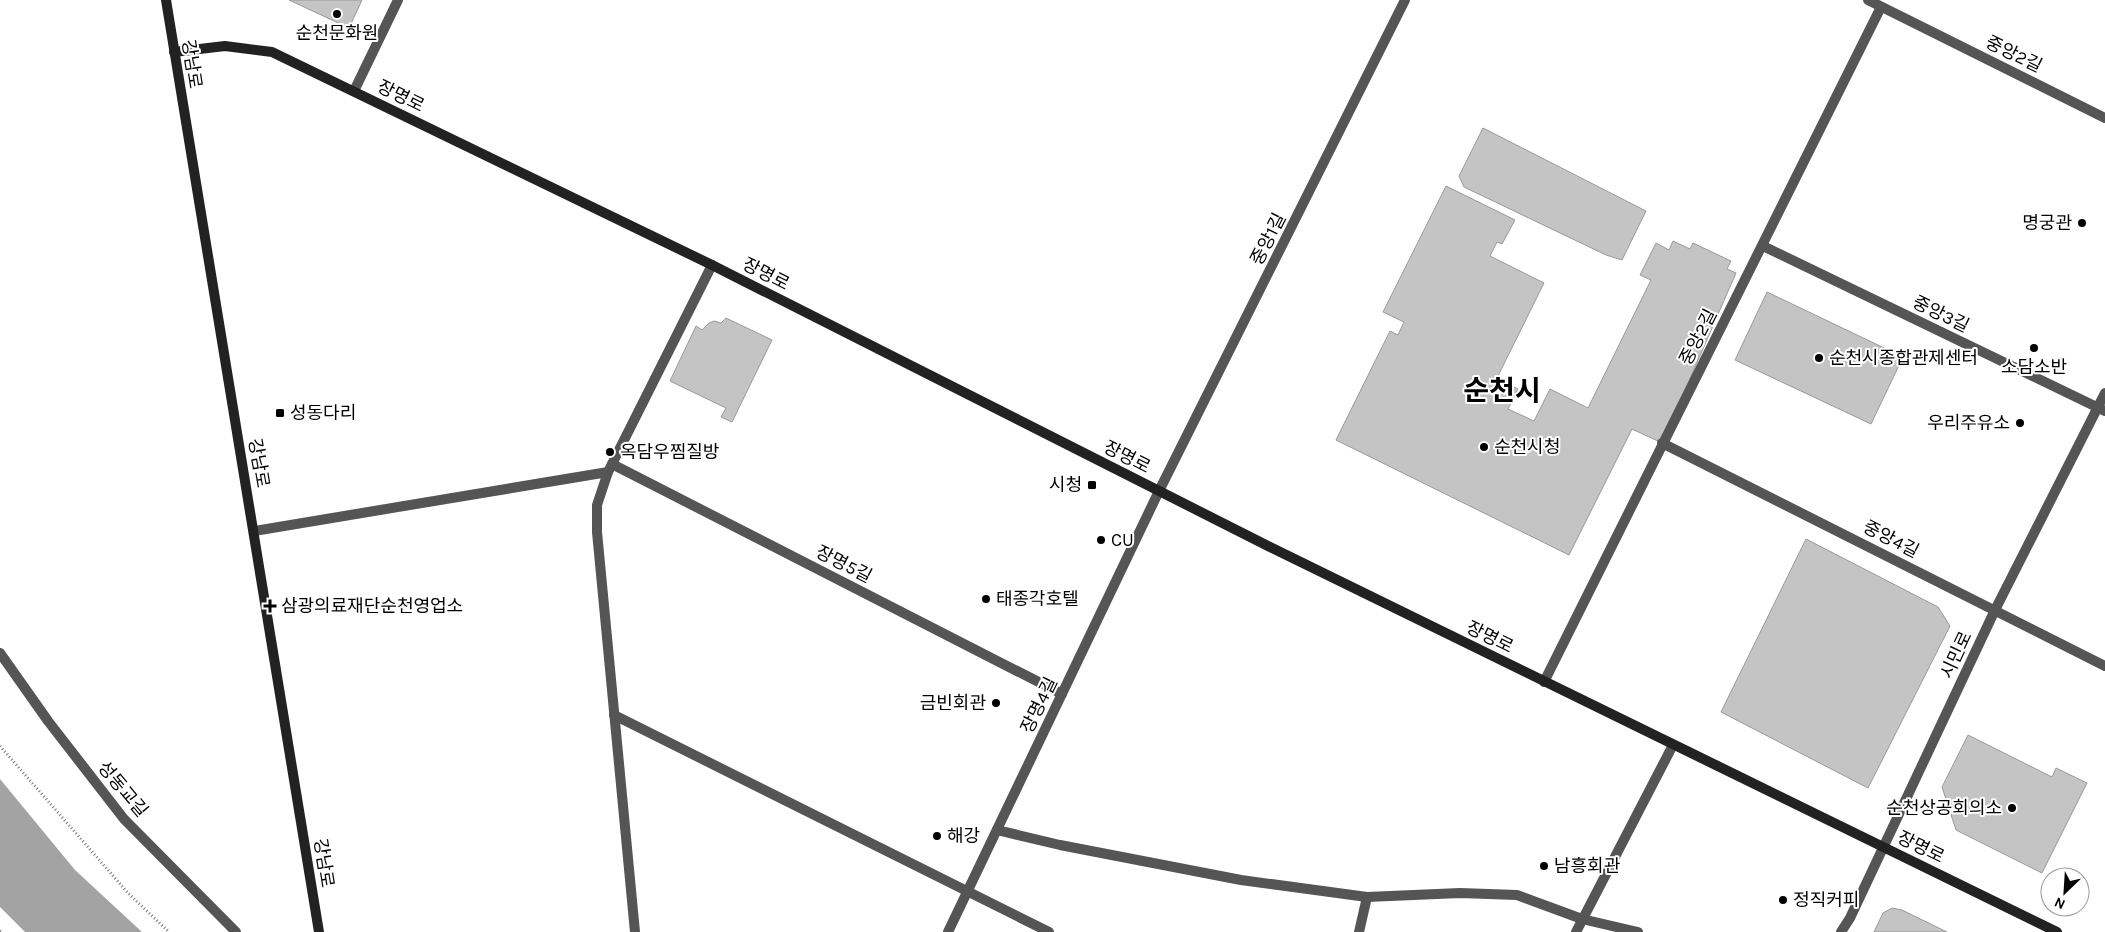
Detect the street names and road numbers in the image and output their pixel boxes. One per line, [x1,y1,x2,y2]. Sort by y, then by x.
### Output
street label: 중앙2길 [1982,31,2046,77]
street label: 강남로 [177,38,207,90]
street label: 장명로 [374,75,428,117]
street label: 중앙1길 [1246,209,1290,269]
street label: 장명로 [739,253,793,295]
street label: 중앙3길 [1909,291,1973,337]
street label: 중앙2길 [1675,305,1721,369]
street label: 장명로 [1100,436,1154,478]
street label: 강남로 [244,437,274,489]
street label: 중앙4길 [1859,516,1923,562]
street label: 장명5길 [812,541,876,587]
street label: 장명로 [1463,616,1517,658]
street label: 시민로 [1936,628,1976,682]
street label: 장명4길 [1016,673,1062,737]
street label: 성동교길 [93,757,153,821]
street label: 장명로 [1894,826,1948,868]
street label: 강남로 [309,837,339,889]

